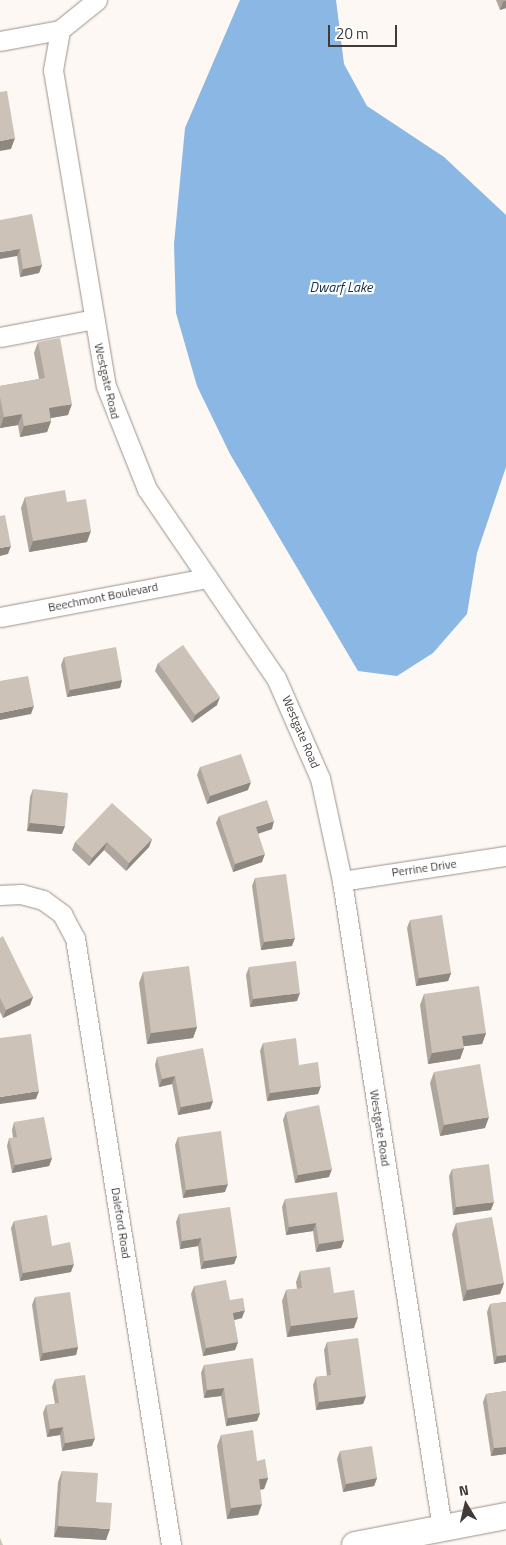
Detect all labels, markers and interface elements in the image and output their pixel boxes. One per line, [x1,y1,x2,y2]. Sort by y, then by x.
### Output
scale bar [331,15,400,47]
text: 20 m [336,22,369,45]
water label: Dwarf Lake [310,279,372,295]
street label: Westgate Road [91,342,123,420]
street label: Beechmont Boulevard [47,579,159,615]
street label: Westgate Road [279,694,323,770]
street label: Perrine Drive [391,856,457,880]
street label: Westgate Road [367,1089,393,1167]
street label: Daleford Road [108,1186,134,1260]
text: N [457,1479,470,1501]
north arrow [441,1480,491,1530]

